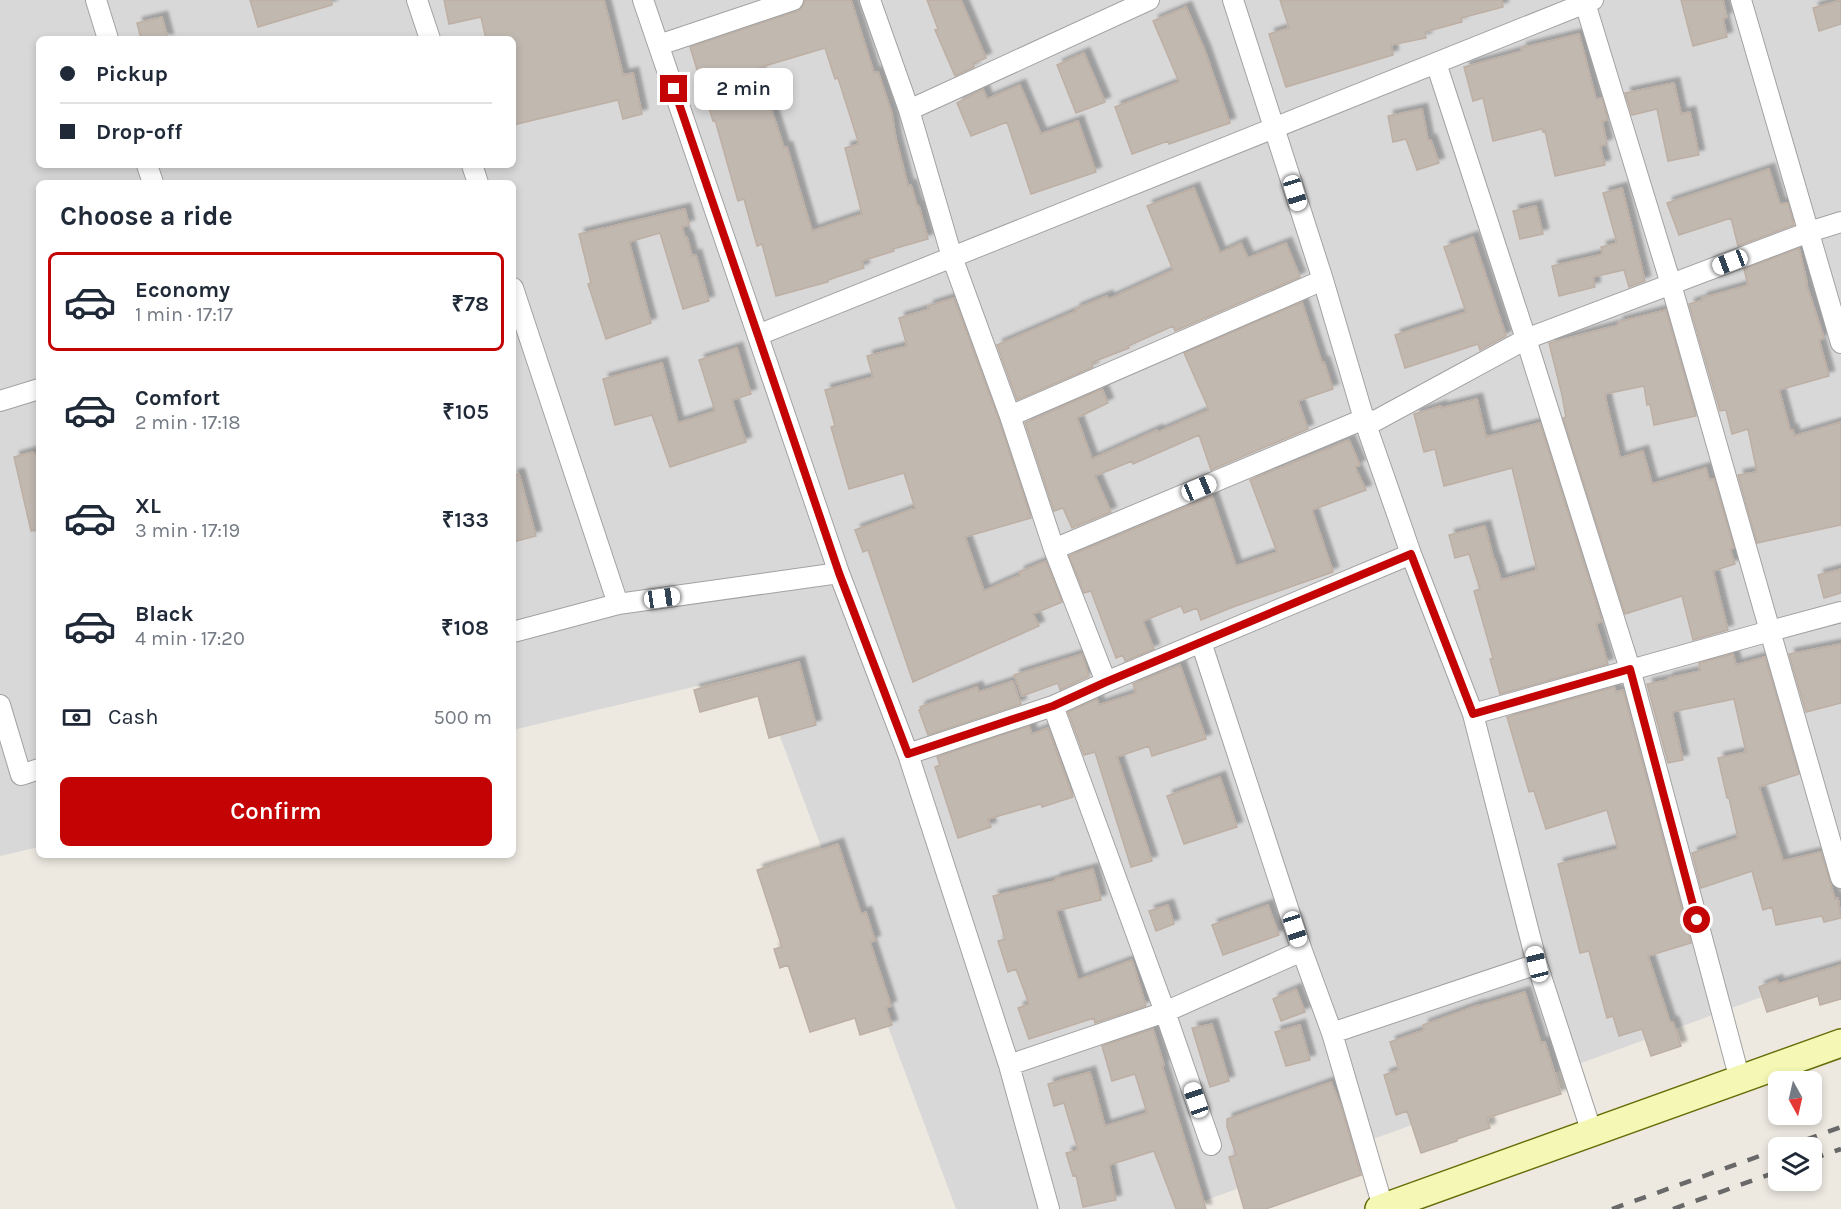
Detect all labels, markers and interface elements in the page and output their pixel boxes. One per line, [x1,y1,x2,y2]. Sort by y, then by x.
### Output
text: Pickup [96,61,168,87]
callout: 2 min [695,68,794,110]
route end [660,75,687,102]
text: 2 min [716,77,771,100]
text: Drop-off [96,119,182,145]
car [1281,173,1309,213]
text: Choose a ride [60,200,233,232]
car [1710,247,1750,277]
icon: car [63,275,117,329]
text: Economy [135,277,230,303]
text: ₹78 [452,291,489,317]
text: 1 min · 17:17 [135,303,233,326]
icon: car [63,383,117,437]
text: Comfort [135,385,220,411]
text: ₹105 [442,399,489,425]
text: 2 min · 17:18 [135,411,241,434]
car [1179,473,1219,503]
icon: car [63,491,117,545]
text: XL [135,493,161,519]
text: ₹133 [442,507,489,533]
text: 3 min · 17:19 [135,519,240,542]
car [643,587,681,609]
icon: car [63,599,117,653]
text: Black [135,601,194,627]
text: ₹108 [441,615,489,641]
text: 4 min · 17:20 [135,627,245,650]
icon: cash [60,701,93,734]
text: Cash [108,704,158,730]
text: 500 m [434,706,492,729]
button: Confirm [60,777,492,846]
route start [1683,906,1710,933]
car [1281,909,1309,949]
car [1524,944,1550,984]
north arrow [1768,1071,1822,1125]
map controls [1768,1071,1822,1191]
car [1182,1080,1210,1120]
button: layers [1768,1137,1822,1191]

